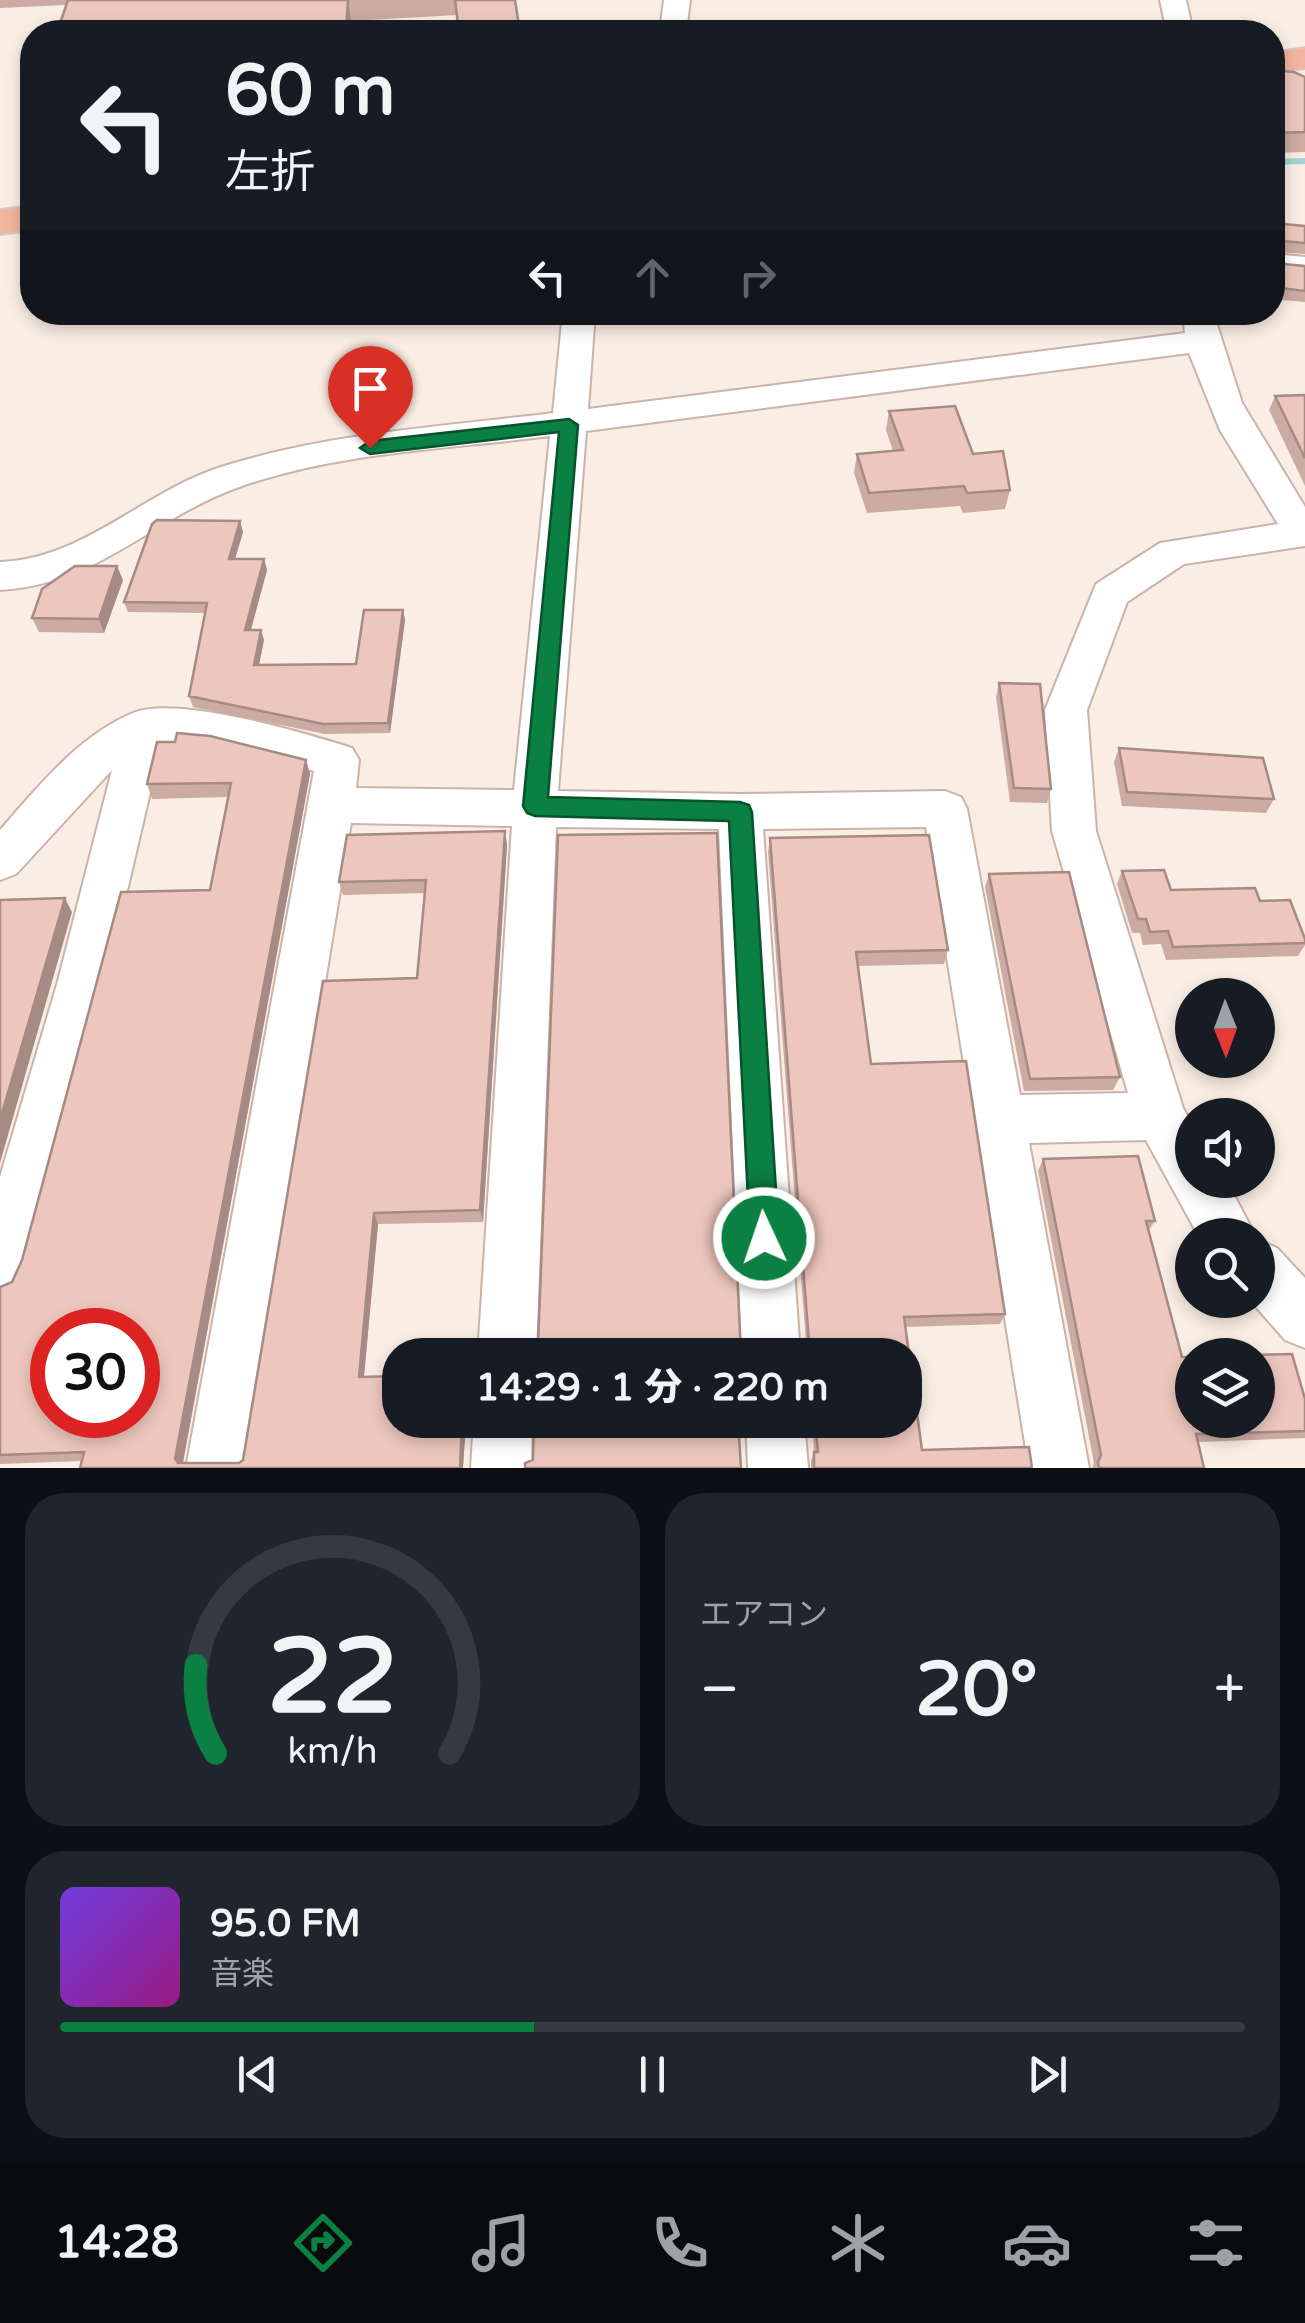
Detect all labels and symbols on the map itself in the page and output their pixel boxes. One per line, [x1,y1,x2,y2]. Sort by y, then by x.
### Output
pin [328,346,413,449]
north arrow [1175,978,1275,1078]
position arrow [712,1186,816,1290]
speed limit sign: 30 [30,1308,160,1438]

